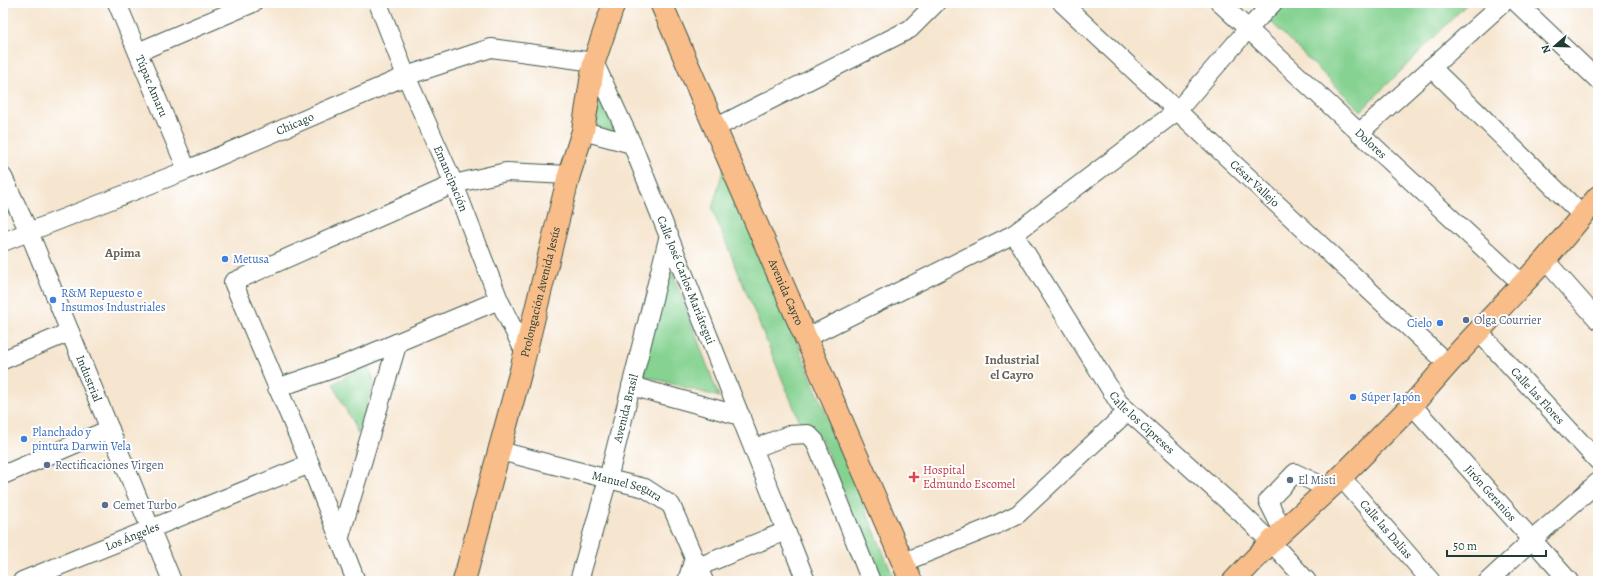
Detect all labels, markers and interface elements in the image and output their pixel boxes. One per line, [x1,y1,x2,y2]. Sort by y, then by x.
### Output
north arrow [1535,26,1575,66]
text: N [1538,43,1554,56]
street label: Túpac Amaru [132,53,172,120]
street label: Chicago [273,108,316,139]
street label: Dolores [1351,125,1390,162]
street label: Emancipación [430,143,472,214]
street label: César Vallejo [1227,156,1283,210]
street label: Calle José Carlos Mariátegui [653,213,719,347]
street label: Prolongación Avenida Jesús [516,225,564,359]
district label: Apima [104,244,142,261]
place label: Metusa [233,251,270,267]
marker: Metusa [220,254,230,264]
street label: Avenida Cayro [764,256,807,328]
place label: R&M Repuesto e Insumos Industriales [61,285,166,315]
marker: R&M Repuesto e Insumos Industriales [48,295,58,305]
place label: Olga Courrier [1474,312,1542,328]
place label: Cielo [1407,315,1432,331]
marker: Olga Courrier [1461,315,1471,325]
marker: Cielo [1435,318,1445,328]
district label: Industrial el Cayro [985,351,1040,383]
street label: Industrial [72,353,106,404]
street label: Calle las Flores [1507,364,1568,428]
street label: Avenida Brasil [609,372,642,445]
street label: Calle los Cipreses [1106,388,1178,458]
place label: Súper Japón [1361,389,1421,405]
marker: Súper Japón [1348,392,1358,402]
place label: Planchado y pintura Darwin Vela [32,424,132,454]
marker: Planchado y pintura Darwin Vela [19,434,29,444]
place label: Rectificaciones Virgen [55,457,164,473]
marker: Rectificaciones Virgen [42,460,52,470]
street label: Jirón Geranios [1461,461,1520,525]
place label: Hospital Edmundo Escomel [923,462,1015,492]
street label: Manuel Segura [590,467,666,505]
marker: Hospital Edmundo Escomel [908,471,920,483]
place label: El Misti [1298,472,1336,488]
marker: El Misti [1285,475,1295,485]
street label: Calle las Dalias [1356,496,1416,562]
place label: Cemet Turbo [113,497,177,513]
marker: Cemet Turbo [100,500,110,510]
street label: Los Ángeles [103,518,162,554]
scale bar [1447,532,1546,558]
text: 50 m [1453,538,1477,554]

